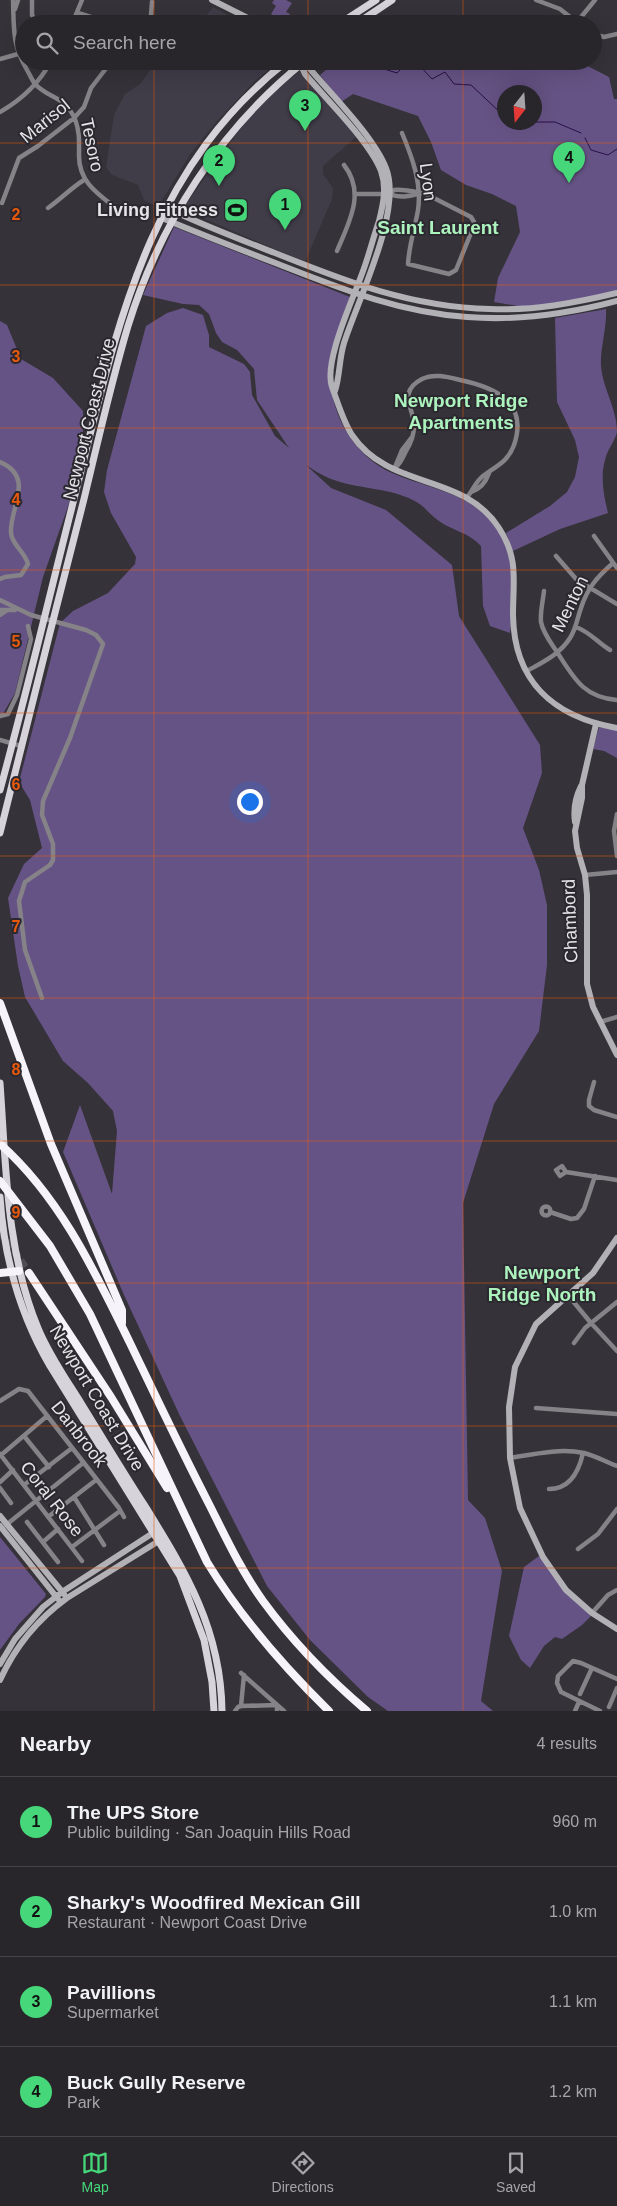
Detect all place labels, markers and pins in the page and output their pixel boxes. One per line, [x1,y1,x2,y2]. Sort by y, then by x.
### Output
pin: 3 [289,90,321,131]
pin: 4 [553,142,585,183]
pin: 2 [203,145,235,186]
pin: 1 [269,189,301,230]
sports icon: Living Fitness [223,197,249,223]
place label: Living Fitness [97,200,218,220]

